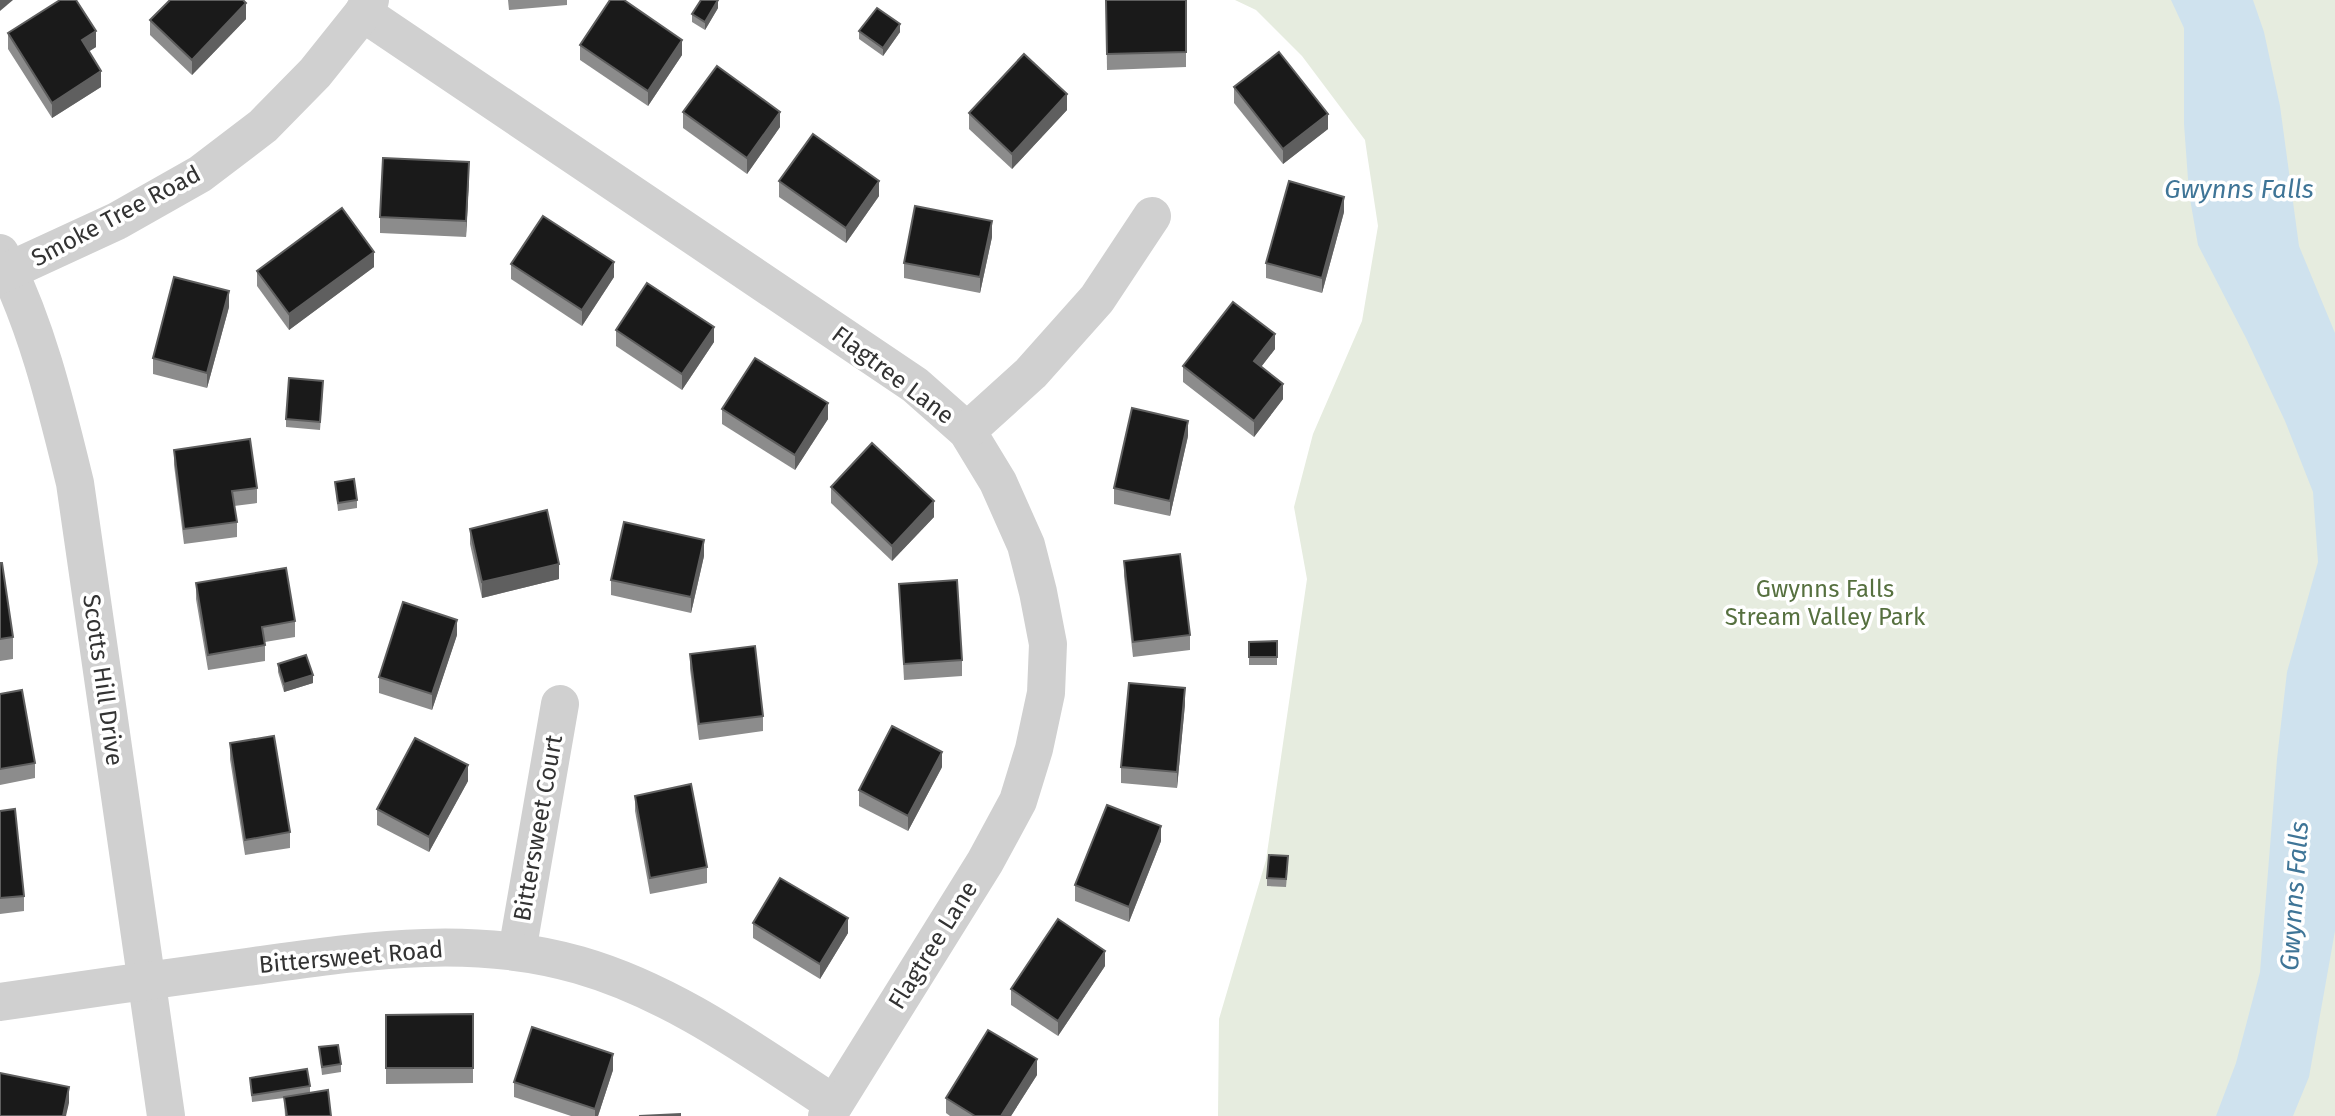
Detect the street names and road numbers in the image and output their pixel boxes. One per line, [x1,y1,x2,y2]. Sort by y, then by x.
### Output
street label: Smoke Tree Road [27,160,205,272]
street label: Flagtree Lane [827,320,959,430]
street label: Scotts Hill Drive [77,593,129,767]
street label: Bittersweet Court [508,732,568,923]
street label: Flagtree Lane [883,876,983,1014]
street label: Bittersweet Road [258,935,444,979]

